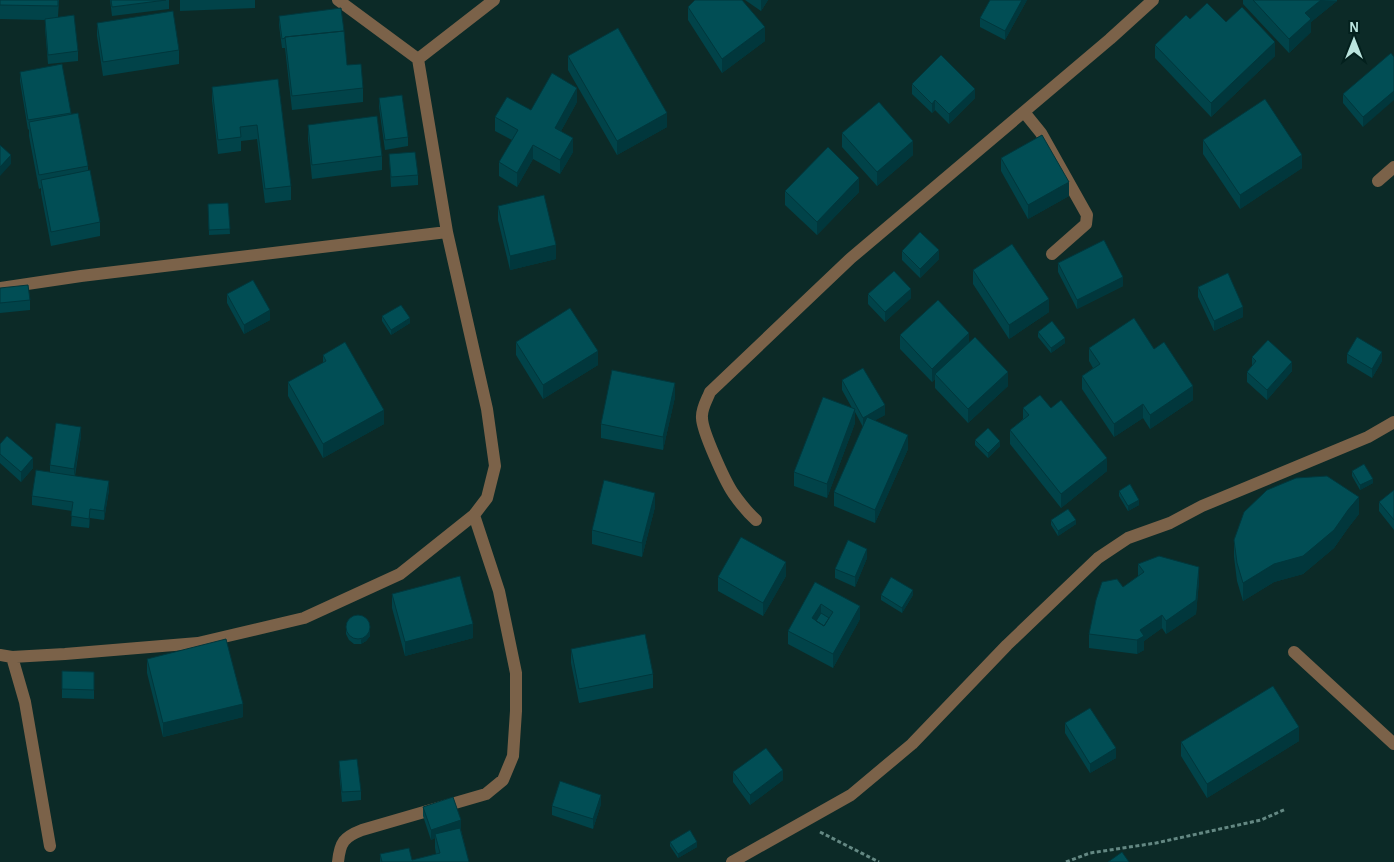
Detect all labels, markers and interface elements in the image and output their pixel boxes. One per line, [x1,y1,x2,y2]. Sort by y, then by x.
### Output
north arrow [1329,15,1379,65]
text: N [1349,21,1359,35]

